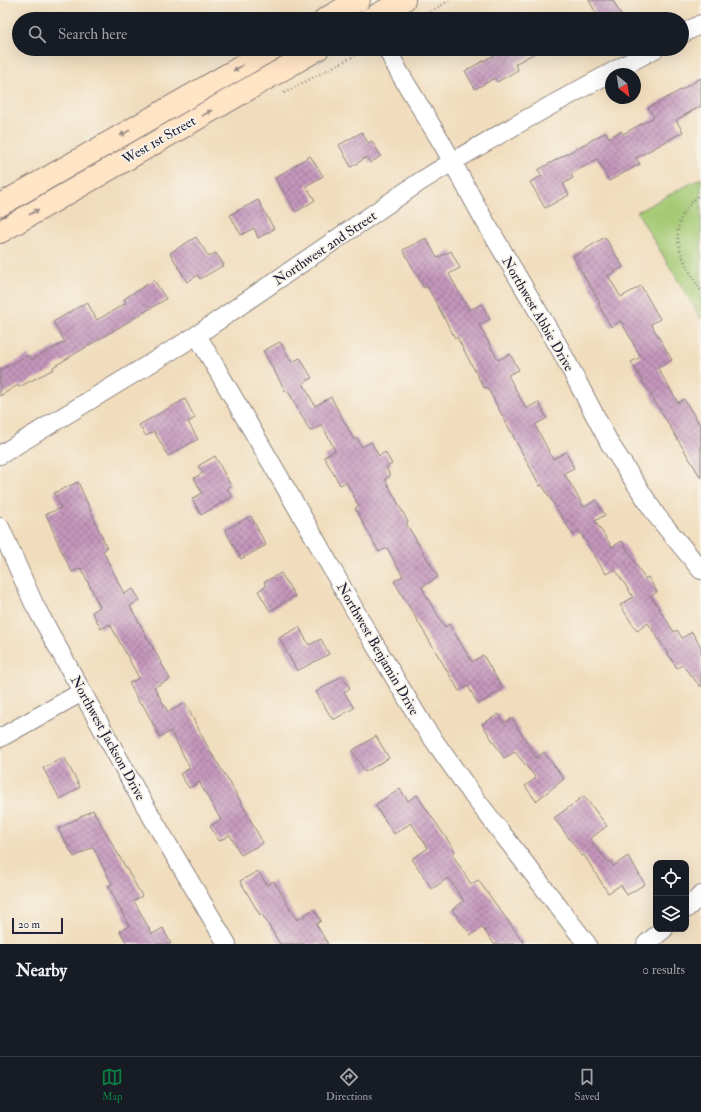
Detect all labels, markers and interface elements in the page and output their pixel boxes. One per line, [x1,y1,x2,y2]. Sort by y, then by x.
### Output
search box [12,12,689,56]
icon: search [26,23,48,45]
text: Search here [58,25,127,44]
one-way arrow [232,65,244,72]
north arrow [605,68,641,104]
one-way arrow [201,109,213,116]
street label: West 1st Street [118,112,199,168]
one-way arrow [119,130,131,137]
street label: Northwest 2nd Street [270,207,380,289]
one-way arrow [28,209,40,216]
street label: Northwest Abbie Drive [498,254,578,375]
street label: Northwest Benjamin Drive [333,580,423,719]
street label: Northwest Jackson Drive [67,673,149,803]
map controls [653,860,689,932]
button: locate [653,860,689,896]
button: layers [653,896,689,932]
scale bar [12,916,63,935]
text: 20 m [18,918,40,931]
text: Nearby [16,960,67,981]
text: 0 results [642,962,685,978]
tab: Map [101,1066,123,1103]
tab: Directions [326,1066,372,1103]
tab: Saved [575,1066,600,1103]

